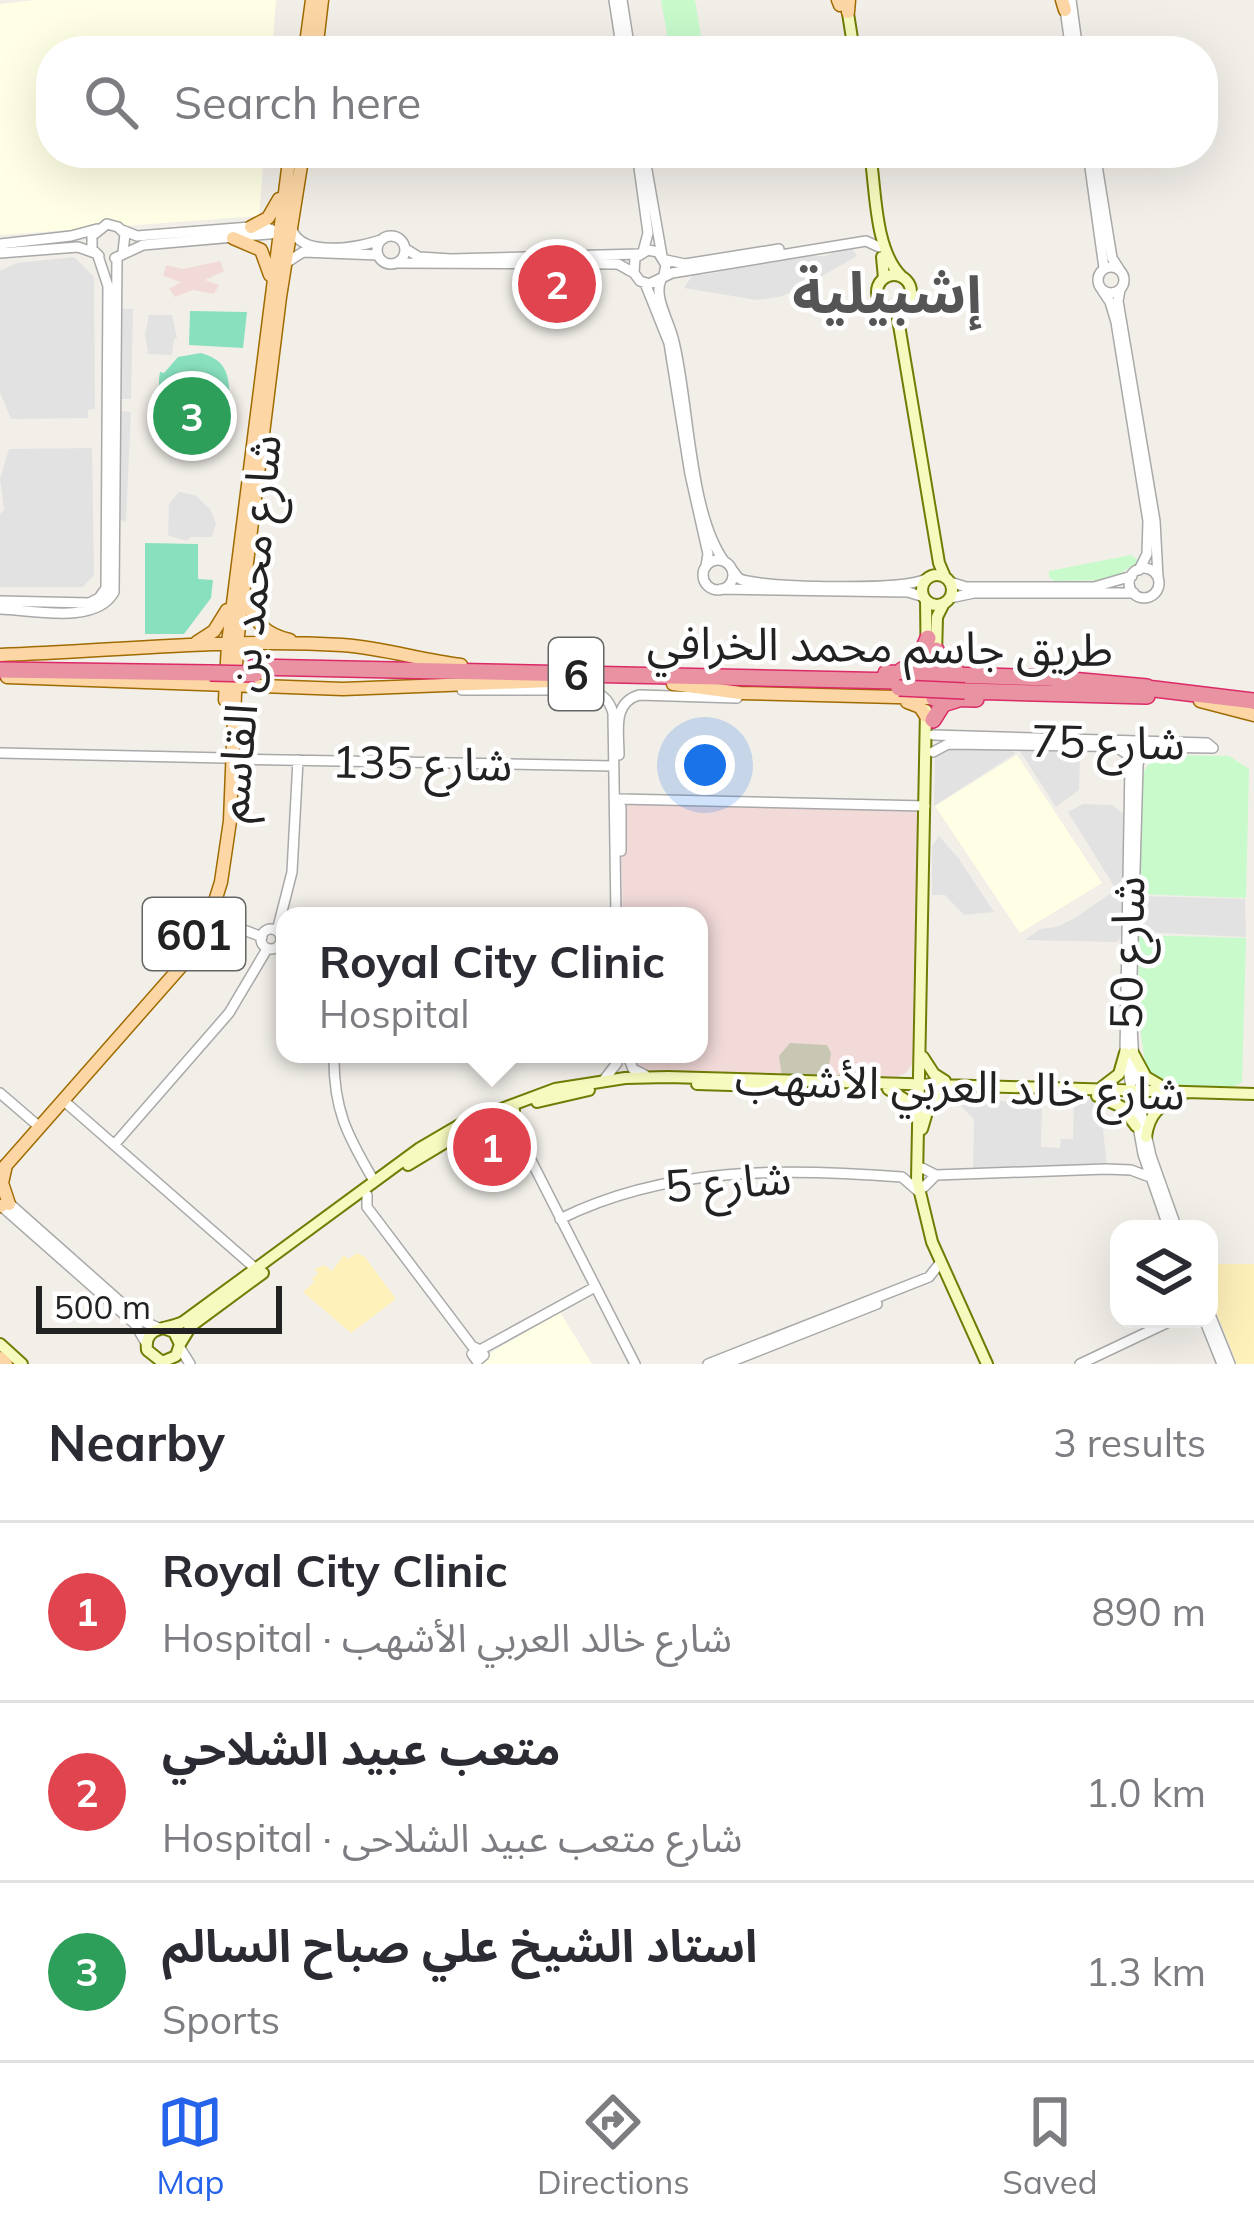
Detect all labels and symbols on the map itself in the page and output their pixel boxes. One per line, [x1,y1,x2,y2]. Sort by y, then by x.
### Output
pin: 2 [518,239,596,329]
district label: إشبيلية [792,256,982,331]
pin: 3 [153,371,231,461]
street label: شارع محمد بن القاسم [202,432,299,825]
street label: طريق جاسم محمد الخرافي [646,613,1114,685]
road number: 6 [549,638,603,710]
street label: شارع 75 [1031,712,1185,777]
street label: شارع 135 [331,732,513,799]
your location [675,735,735,795]
street label: شارع 50 [1097,876,1162,1030]
road number: 601 [143,898,245,970]
street label: شارع خالد العربي الأشهب [734,1049,1186,1128]
pin: 1 [453,1102,531,1192]
street label: شارع 5 [663,1149,794,1220]
scale bar [36,1280,282,1333]

